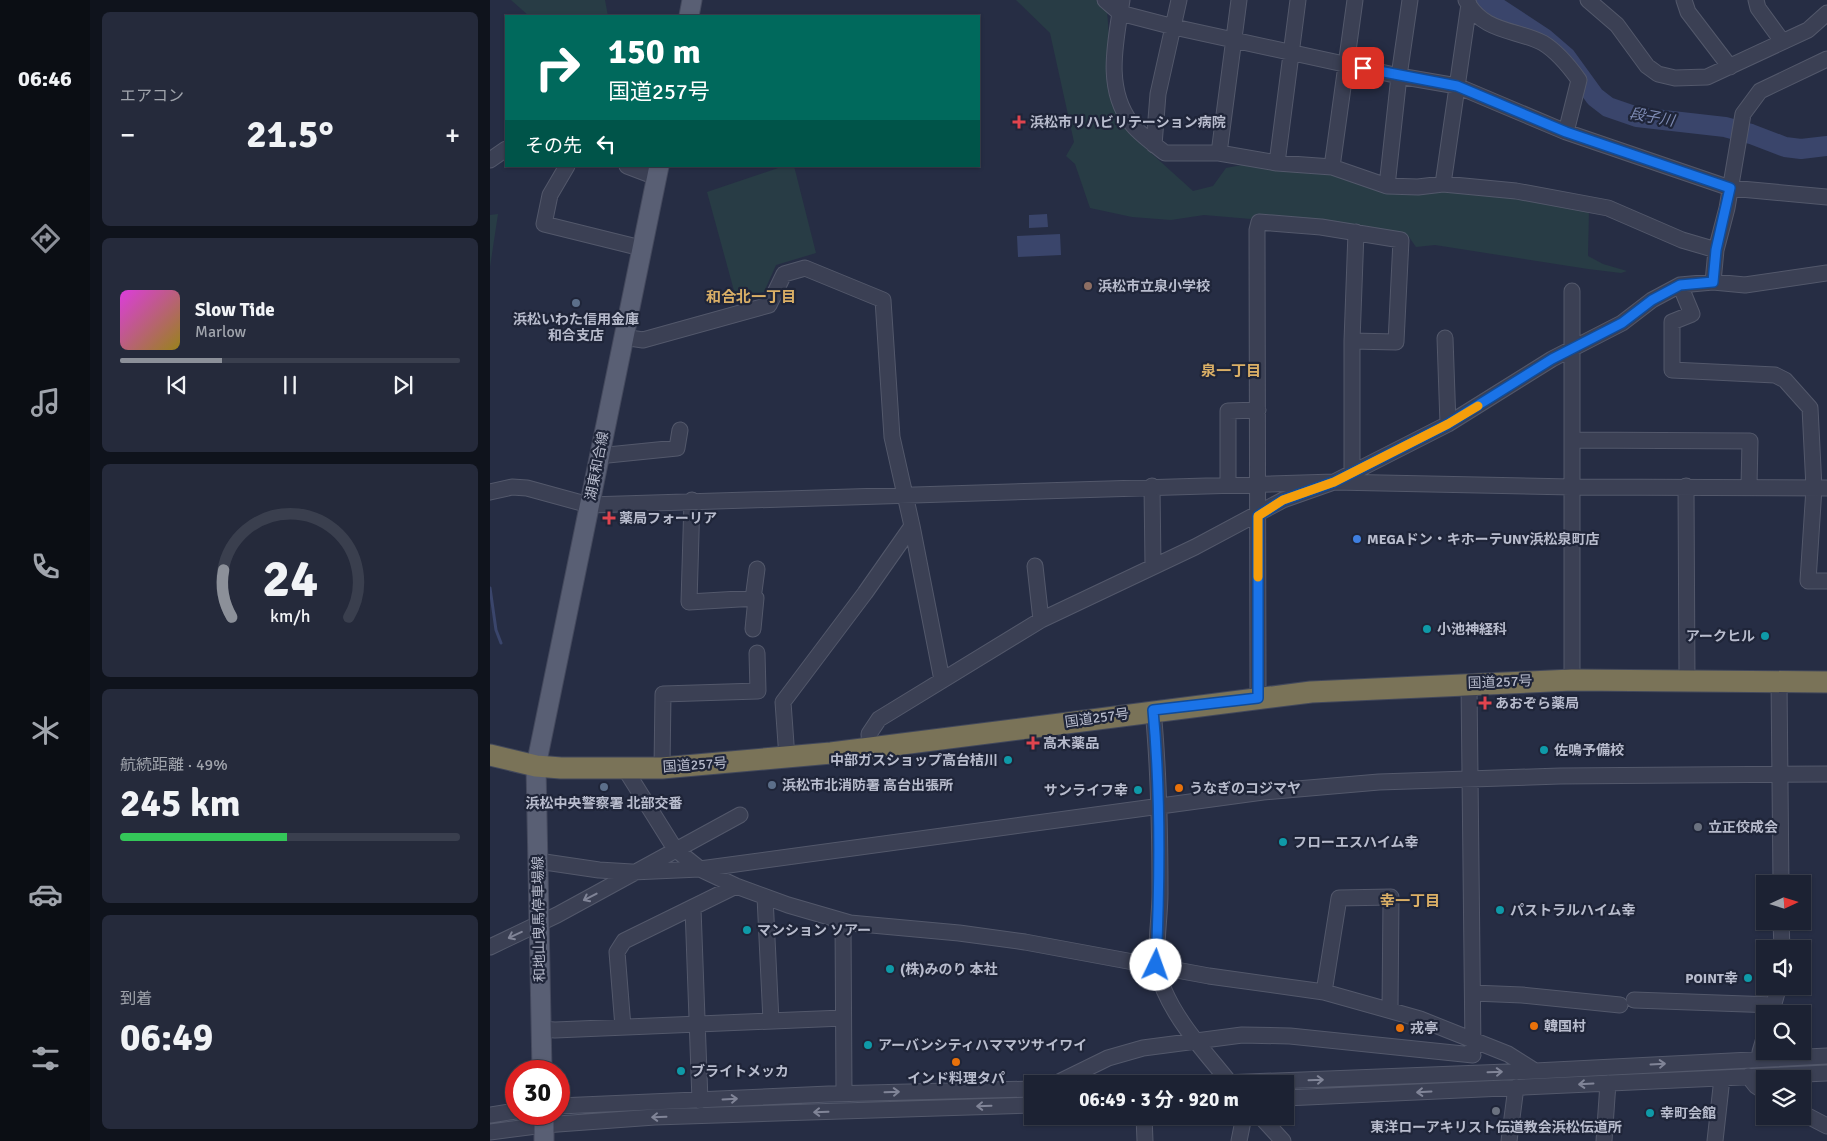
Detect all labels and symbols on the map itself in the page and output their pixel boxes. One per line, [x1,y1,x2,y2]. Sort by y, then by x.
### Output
pin [1342,47,1384,89]
water label: 段子川 [1628,104,1678,130]
place label: 浜松市リハビリテーション病院 [1030,114,1226,131]
marker: 浜松市リハビリテーション病院 [1012,115,1026,129]
place label: 浜松市立泉小学校 [1098,278,1210,295]
marker: 浜松市立泉小学校 [1082,280,1094,292]
district label: 和合北一丁目 [706,288,796,306]
marker: 浜松いわた信用金庫 和合支店 [570,297,582,309]
place label: 浜松いわた信用金庫 和合支店 [513,311,639,344]
district label: 泉一丁目 [1201,362,1261,380]
street label: 湖東和合線 [582,430,612,502]
place label: 薬局フォーリア [619,510,717,527]
marker: 薬局フォーリア [603,512,615,524]
place label: MEGAドン・キホーテUNY浜松泉町店 [1367,531,1599,548]
marker: MEGAドン・キホーテUNY浜松泉町店 [1351,533,1363,545]
place label: 小池神経科 [1437,621,1507,638]
marker: 小池神経科 [1421,623,1433,635]
place label: アークヒル [1686,628,1755,645]
marker: アークヒル [1759,630,1771,642]
street label: 国道257号 [1467,672,1533,692]
place label: あおぞら薬局 [1495,695,1579,712]
marker: あおぞら薬局 [1479,697,1491,709]
street label: 国道257号 [1064,705,1130,731]
place label: 高木薬品 [1043,735,1099,752]
marker: 高木薬品 [1027,737,1039,749]
place label: 佐鳴予備校 [1554,742,1624,759]
marker: 佐鳴予備校 [1538,744,1550,756]
place label: 中部ガスショップ高台桔川 [830,752,998,769]
street label: 国道257号 [662,754,728,776]
marker: 中部ガスショップ高台桔川 [1002,754,1014,766]
place label: 浜松市北消防署 高台出張所 [782,777,953,794]
marker: 浜松市北消防署 高台出張所 [766,779,778,791]
place label: うなぎのコジマヤ [1189,780,1301,797]
marker: 浜松中央警察署 北部交番 [598,781,610,793]
place label: サンライフ幸 [1044,782,1128,799]
marker: うなぎのコジマヤ [1173,782,1185,794]
marker: サンライフ幸 [1132,784,1144,796]
place label: 浜松中央警察署 北部交番 [525,795,683,812]
place label: 立正佼成会 [1708,819,1778,836]
marker: 立正佼成会 [1692,821,1704,833]
place label: フローエスハイム幸 [1293,834,1418,851]
marker: フローエスハイム幸 [1277,836,1289,848]
street label: 和地山曳馬停車場線 [529,856,549,982]
north arrow [1756,875,1811,930]
district label: 幸一丁目 [1380,892,1440,910]
one-way arrow [583,893,598,902]
place label: パストラルハイム幸 [1510,902,1635,919]
marker: パストラルハイム幸 [1494,904,1506,916]
place label: マンション ソアー [757,922,871,939]
marker: マンション ソアー [741,924,753,936]
one-way arrow [508,931,523,941]
position arrow [1129,938,1181,990]
place label: (株)みのり 本社 [900,961,998,978]
marker: (株)みのり 本社 [884,963,896,975]
place label: POINT幸 [1685,970,1738,987]
marker: POINT幸 [1742,972,1754,984]
place label: 韓国村 [1544,1018,1586,1035]
place label: 戎亭 [1410,1020,1438,1037]
marker: 韓国村 [1528,1020,1540,1032]
marker: 戎亭 [1394,1022,1406,1034]
place label: アーバンシティハママツサイワイ [878,1037,1087,1054]
marker: アーバンシティハママツサイワイ [862,1039,874,1051]
marker: インド料理タパ [950,1056,962,1068]
speed limit sign: 30 [505,1060,570,1125]
one-way arrow [1649,1060,1665,1069]
place label: ブライトメッカ [691,1063,789,1080]
marker: ブライトメッカ [675,1065,687,1077]
one-way arrow [1487,1068,1503,1077]
place label: インド料理タパ [907,1070,1005,1087]
one-way arrow [1307,1075,1323,1084]
one-way arrow [1578,1080,1594,1089]
one-way arrow [1416,1087,1432,1096]
one-way arrow [884,1088,900,1097]
one-way arrow [722,1094,738,1103]
one-way arrow [976,1101,992,1111]
marker: 東洋ローアキリスト伝道教会浜松伝道所 [1490,1105,1502,1117]
place label: 幸町会館 [1660,1105,1716,1122]
one-way arrow [814,1107,830,1117]
marker: 幸町会館 [1644,1107,1656,1119]
one-way arrow [651,1112,668,1122]
place label: 東洋ローアキリスト伝道教会浜松伝道所 [1370,1119,1622,1136]

